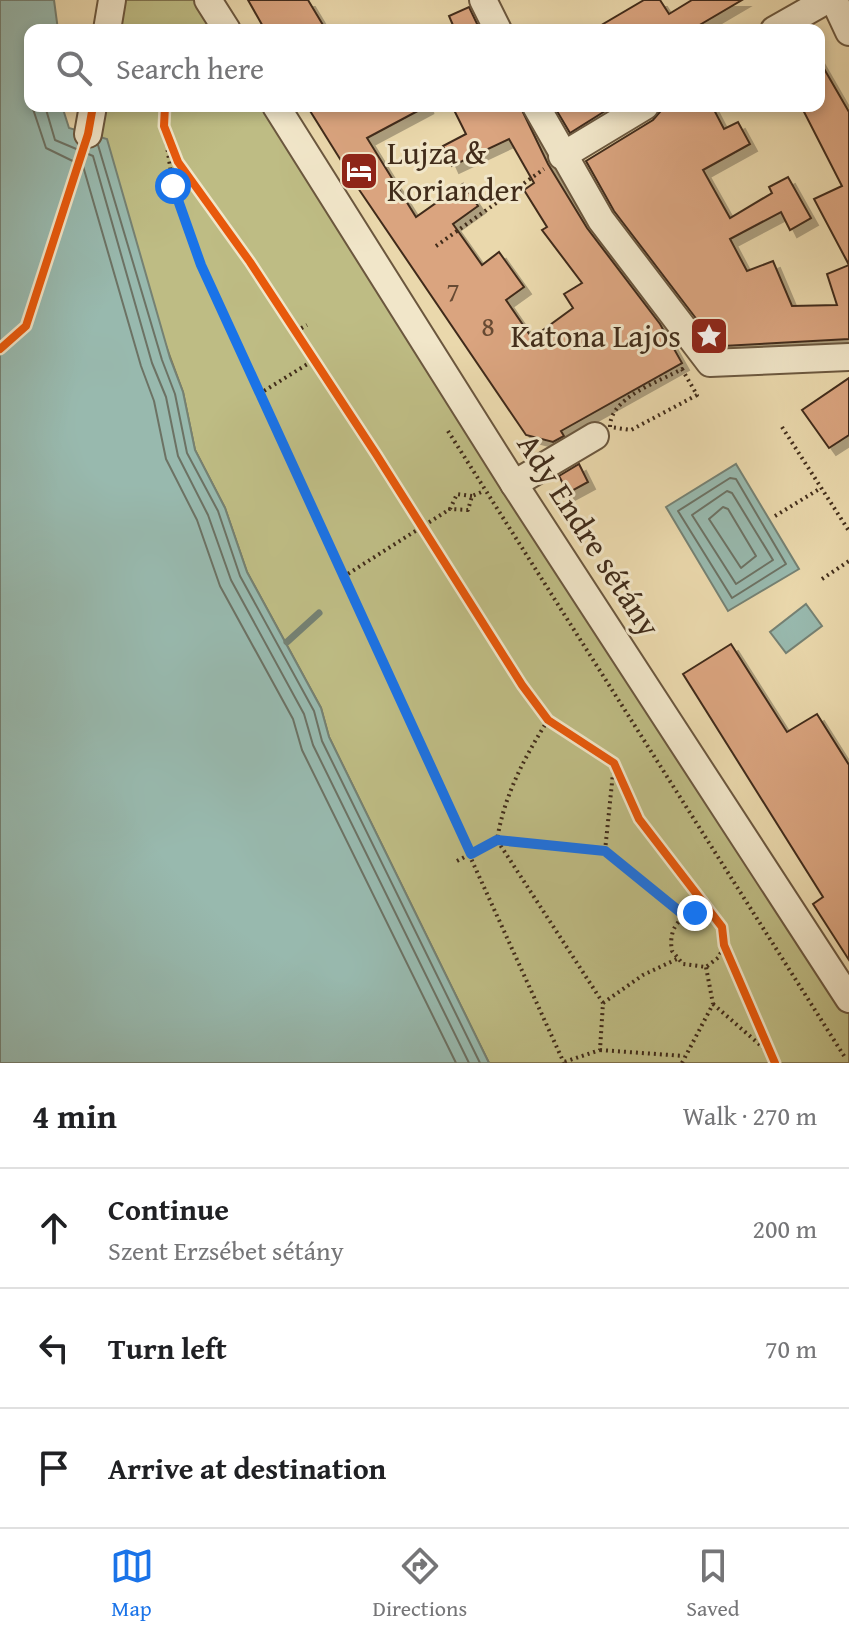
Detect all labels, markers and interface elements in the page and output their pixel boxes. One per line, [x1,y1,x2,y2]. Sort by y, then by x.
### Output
search box [24,24,825,112]
icon: search [52,46,96,90]
text: Search here [116,46,264,90]
place label: Lujza & Koriander [387,129,523,213]
hotel icon: Lujza & Koriander [338,150,380,192]
route start [155,168,191,204]
house number: 7 [446,270,460,311]
house number: 8 [481,305,495,346]
place label: Katona Lajos [511,312,681,359]
place icon: Katona Lajos [688,315,730,357]
street label: Ady Endre sétány [506,424,673,646]
route end [677,895,713,931]
text: 4 min [32,1091,117,1140]
text: Walk · 270 m [683,1096,817,1135]
text: Continue [108,1187,229,1231]
icon: ahead [32,1206,76,1250]
text: 200 m [752,1209,817,1248]
text: Szent Erzsébet sétány [108,1231,344,1270]
icon: left [32,1326,76,1370]
text: Turn left [108,1326,227,1370]
text: 70 m [765,1329,817,1368]
icon: arrive [32,1446,76,1490]
text: Arrive at destination [108,1446,386,1490]
tab: Map [110,1544,154,1624]
tab: Directions [373,1544,467,1624]
tab: Saved [686,1544,739,1624]

